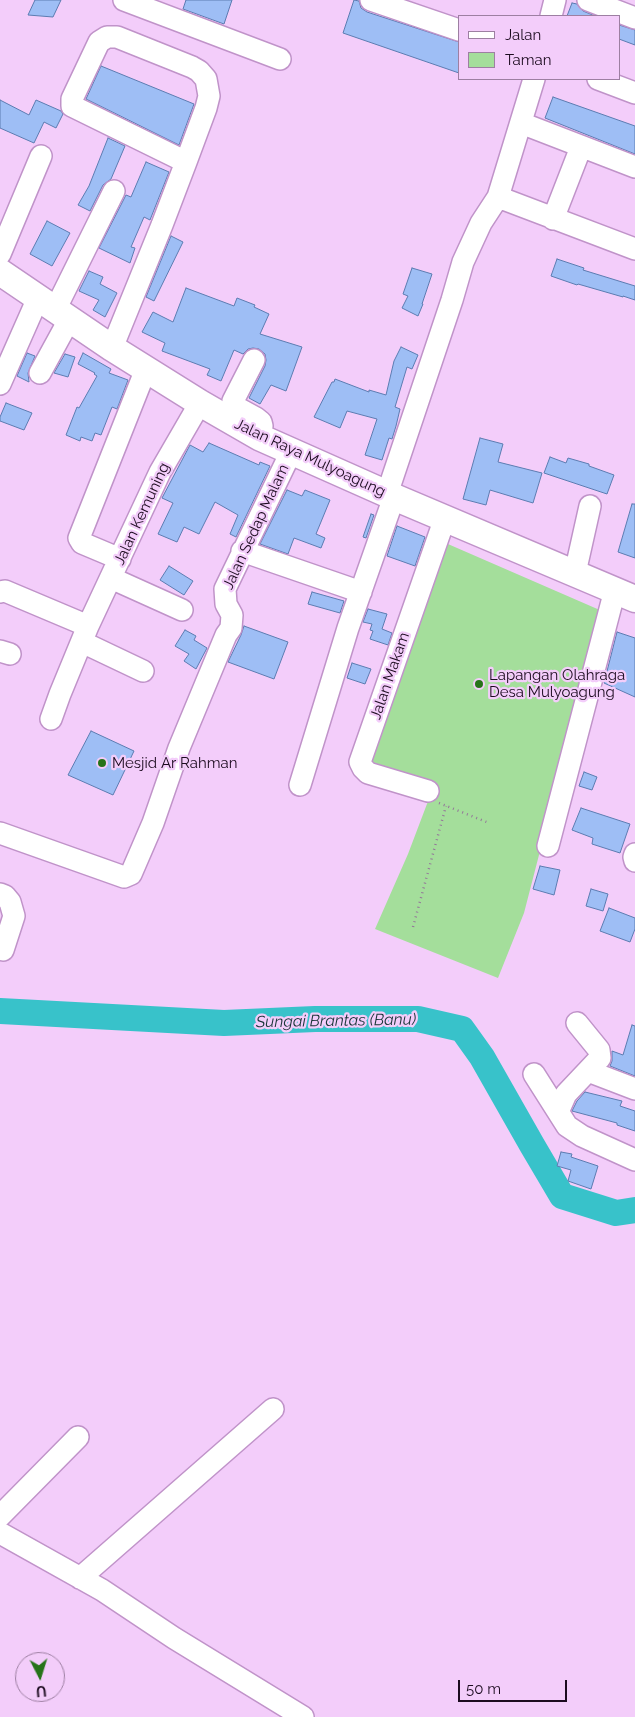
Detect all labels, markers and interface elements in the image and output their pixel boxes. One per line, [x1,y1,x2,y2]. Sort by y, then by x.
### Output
legend [458,15,620,80]
text: Jalan [505,26,541,44]
text: Taman [505,51,551,69]
street label: Jalan Raya Mulyoagung [232,415,388,501]
street label: Jalan Kemuning [110,460,174,568]
street label: Jalan Sedap Malam [219,462,293,592]
street label: Jalan Makam [367,630,413,722]
place label: Lapangan Olahraga Desa Mulyoagung [489,666,625,701]
marker: Lapangan Olahraga Desa Mulyoagung [473,678,485,690]
place label: Mesjid Ar Rahman [112,754,237,772]
marker: Mesjid Ar Rahman [96,757,108,769]
water label: Sungai Brantas (Banu) [256,1010,416,1032]
north arrow [15,1652,65,1702]
scale bar [460,1670,569,1702]
text: 50 m [466,1680,501,1698]
text: U [35,1683,47,1699]

